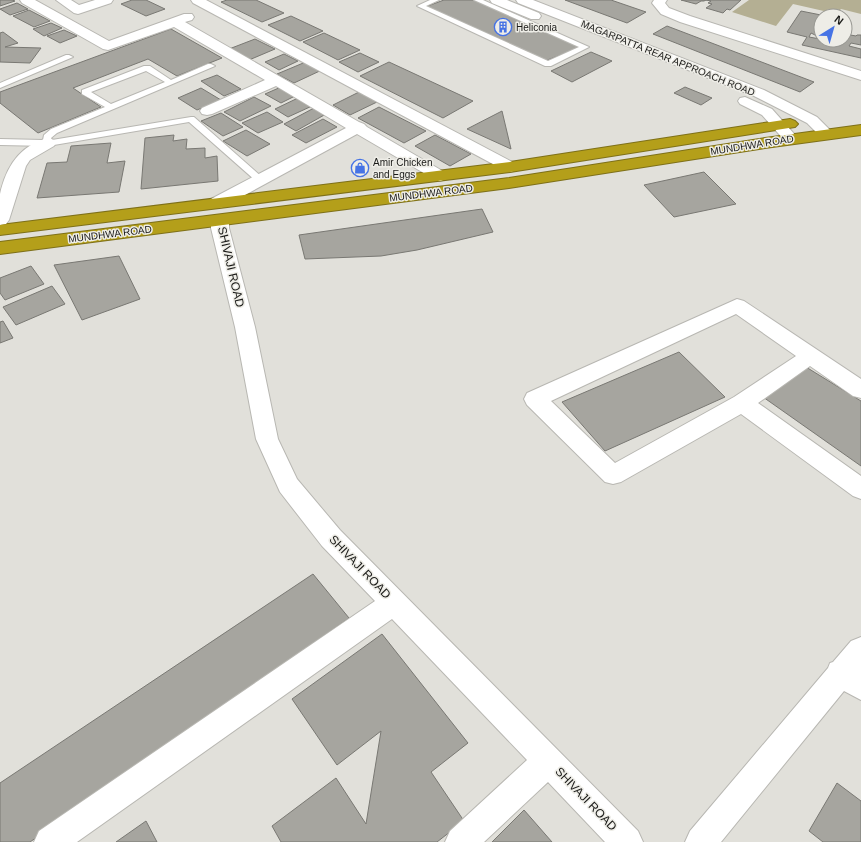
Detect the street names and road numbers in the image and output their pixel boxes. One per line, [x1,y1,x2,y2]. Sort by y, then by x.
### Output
street label: MAGARPATTA REAR APPROACH ROAD [579,18,757,98]
street label: MUNDHWA ROAD [710,133,794,157]
street label: MUNDHWA ROAD [389,182,473,204]
street label: MUNDHWA ROAD [68,223,152,245]
street label: SHIVAJI ROAD [215,225,247,309]
street label: SHIVAJI ROAD [326,532,394,602]
street label: SHIVAJI ROAD [552,764,620,834]

